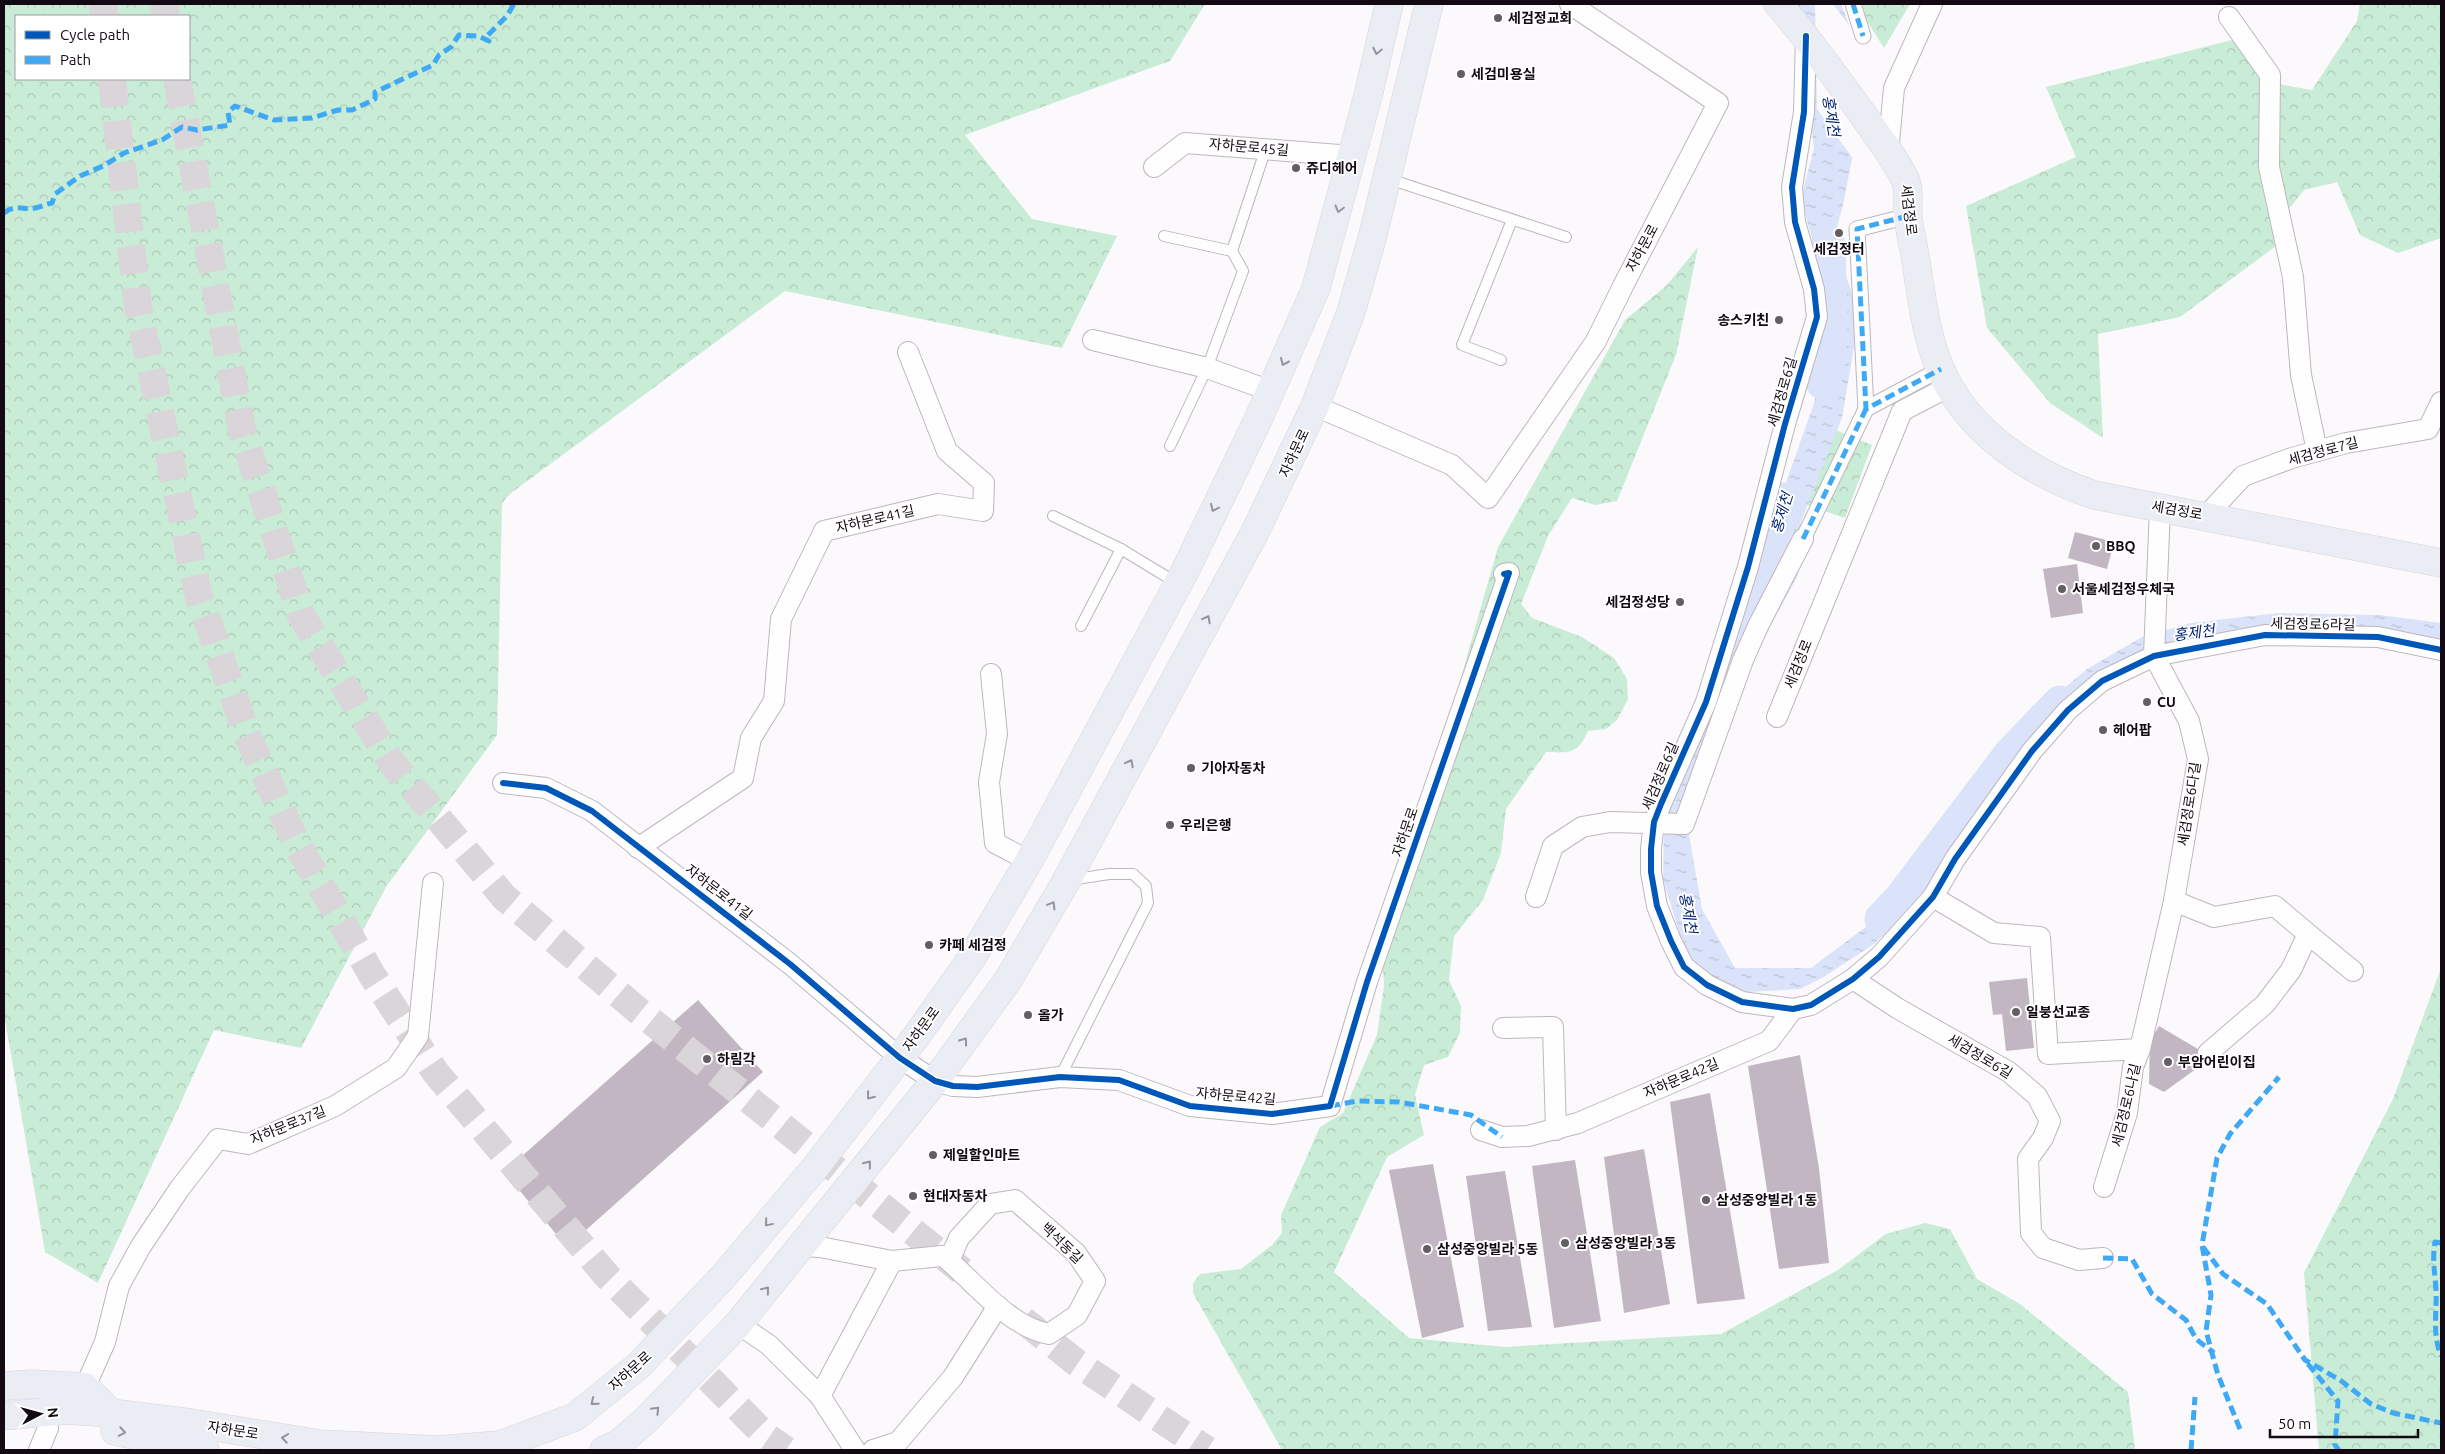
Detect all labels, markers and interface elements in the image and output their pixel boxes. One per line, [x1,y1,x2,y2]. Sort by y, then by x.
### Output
place label: 세검정교회 [1508,10,1572,26]
marker: 세검정교회 [1492,12,1504,24]
legend [15,15,190,80]
text: Cycle path [60,26,130,43]
one-way arrow [1373,47,1383,56]
text: Path [60,51,91,68]
place label: 세검미용실 [1471,66,1535,82]
marker: 세검미용실 [1455,68,1467,80]
water label: 홍제천 [1820,94,1843,140]
street label: 자하문로45길 [1208,136,1290,158]
place label: 쥬디헤어 [1306,160,1358,176]
marker: 쥬디헤어 [1290,162,1302,174]
street label: 세검정로 [1898,183,1920,237]
one-way arrow [1334,204,1344,213]
street label: 자하문로 [1623,221,1661,275]
marker: 세검정터 [1833,227,1845,239]
place label: 세검정터 [1813,241,1865,257]
place label: 송스키친 [1717,312,1769,328]
marker: 송스키친 [1773,314,1785,326]
street label: 세검정로6길 [1764,355,1800,429]
one-way arrow [1279,357,1289,365]
street label: 자하문로 [1276,426,1312,480]
street label: 세검정로7길 [2286,434,2360,468]
water label: 홍제천 [1767,488,1796,535]
street label: 세검정로 [2150,498,2204,522]
street label: 자하문로41길 [834,502,916,536]
one-way arrow [1210,503,1220,512]
place label: BBQ [2106,538,2136,554]
marker: BBQ [2090,540,2102,552]
place label: 서울세검정우체국 [2072,581,2175,597]
marker: 서울세검정우체국 [2056,583,2068,595]
place label: 세검정성당 [1606,594,1670,610]
marker: 세검정성당 [1674,596,1686,608]
street label: 세검정로6라길 [2270,615,2356,633]
one-way arrow [1200,616,1210,625]
water label: 홍제천 [2172,621,2218,643]
street label: 세검정로 [1781,637,1815,691]
place label: CU [2157,694,2176,710]
marker: CU [2141,696,2153,708]
place label: 헤어팝 [2113,722,2152,738]
marker: 헤어팝 [2097,724,2109,736]
street label: 세검정로6길 [1639,740,1681,812]
one-way arrow [1124,759,1134,768]
place label: 기아자동차 [1201,760,1266,776]
street label: 세검정로6다길 [2174,761,2204,847]
marker: 기아자동차 [1185,762,1197,774]
street label: 자하문로 [1389,805,1421,859]
place label: 우리은행 [1180,817,1232,833]
marker: 우리은행 [1164,819,1176,831]
street label: 자하문로41길 [682,861,756,923]
water label: 홍제천 [1677,891,1701,937]
one-way arrow [1046,902,1056,911]
place label: 카페 세검정 [939,937,1007,953]
marker: 카페 세검정 [923,939,935,951]
street label: 자하문로 [899,1003,943,1055]
place label: 일붕선교종 [2026,1004,2091,1020]
marker: 일붕선교종 [2010,1006,2022,1018]
place label: 올가 [1038,1007,1064,1023]
marker: 올가 [1022,1009,1034,1021]
street label: 세검정로6길 [1945,1031,2015,1081]
one-way arrow [958,1037,967,1047]
place label: 하림각 [717,1051,756,1067]
marker: 하림각 [701,1053,713,1065]
place label: 부암어린이집 [2178,1054,2255,1070]
street label: 자하문로42길 [1641,1055,1721,1101]
marker: 부암어린이집 [2162,1056,2174,1068]
street label: 세검정로6나길 [2109,1062,2143,1148]
street label: 자하문로42길 [1195,1085,1277,1107]
one-way arrow [866,1091,875,1100]
street label: 자하문로37길 [248,1103,328,1147]
place label: 제일할인마트 [943,1147,1020,1163]
marker: 제일할인마트 [927,1149,939,1161]
one-way arrow [862,1161,870,1170]
place label: 현대자동차 [923,1188,988,1204]
marker: 현대자동차 [907,1190,919,1202]
place label: 삼성중앙빌라 1동 [1716,1192,1817,1208]
marker: 삼성중앙빌라 1동 [1700,1194,1712,1206]
one-way arrow [765,1218,774,1227]
street label: 백석동길 [1038,1219,1086,1267]
place label: 삼성중앙빌라 3동 [1575,1235,1676,1251]
marker: 삼성중앙빌라 3동 [1559,1237,1571,1249]
place label: 삼성중앙빌라 5동 [1437,1241,1538,1257]
marker: 삼성중앙빌라 5동 [1421,1243,1433,1255]
one-way arrow [760,1287,769,1296]
street label: 자하문로 [605,1348,655,1394]
north arrow [15,1389,65,1439]
one-way arrow [591,1396,600,1404]
scale bar [2270,1406,2418,1438]
text: N [44,1407,61,1419]
one-way arrow [650,1407,659,1416]
text: 50 m [2278,1415,2311,1432]
street label: 자하문로 [206,1418,260,1442]
one-way arrow [119,1426,127,1437]
one-way arrow [281,1434,290,1444]

